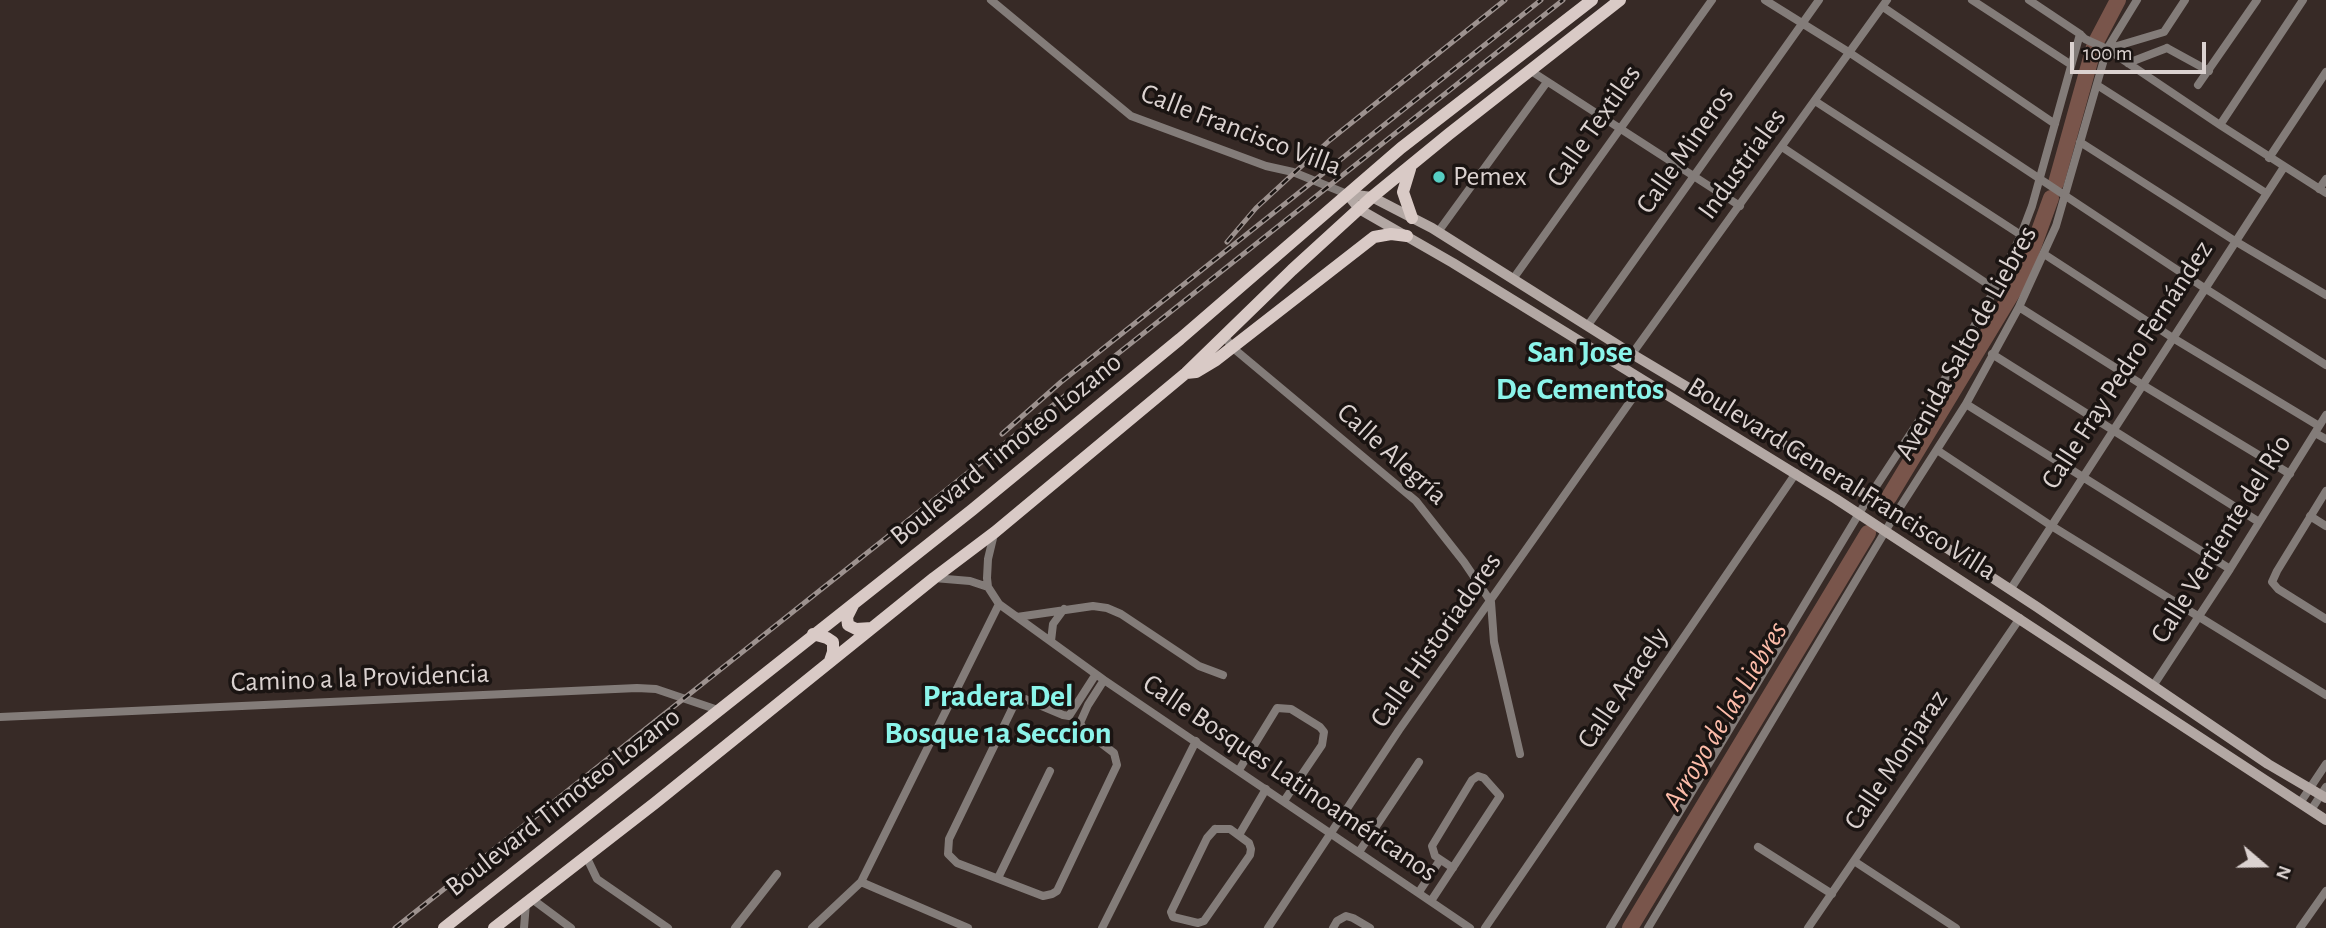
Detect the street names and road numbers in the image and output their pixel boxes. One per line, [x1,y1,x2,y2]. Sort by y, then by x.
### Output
street label: Calle Textiles [1540,58,1648,194]
street label: Calle Francisco Villa [1136,76,1346,184]
street label: Calle Mineros [1629,80,1741,220]
street label: Industriales [1691,102,1793,226]
street label: Avenida Salto de Liebres [1888,220,2044,466]
street label: Calle Fray Pedro Fernández [2034,234,2220,496]
street label: Boulevard Timoteo Lozano [883,345,1129,553]
street label: Boulevard General Francisco Villa [1681,370,2003,588]
street label: Calle Alegría [1330,396,1454,512]
street label: Calle Vertiente del Río [2143,429,2299,649]
street label: Calle Historiadores [1363,546,1509,734]
street label: Calle Aracely [1570,621,1676,755]
street label: Camino a la Providencia [230,657,490,699]
street label: Calle Bosques Latinoaméricanos [1136,667,1444,889]
street label: Calle Monjaraz [1837,684,1955,836]
street label: Boulevard Timoteo Lozano [439,700,687,904]

